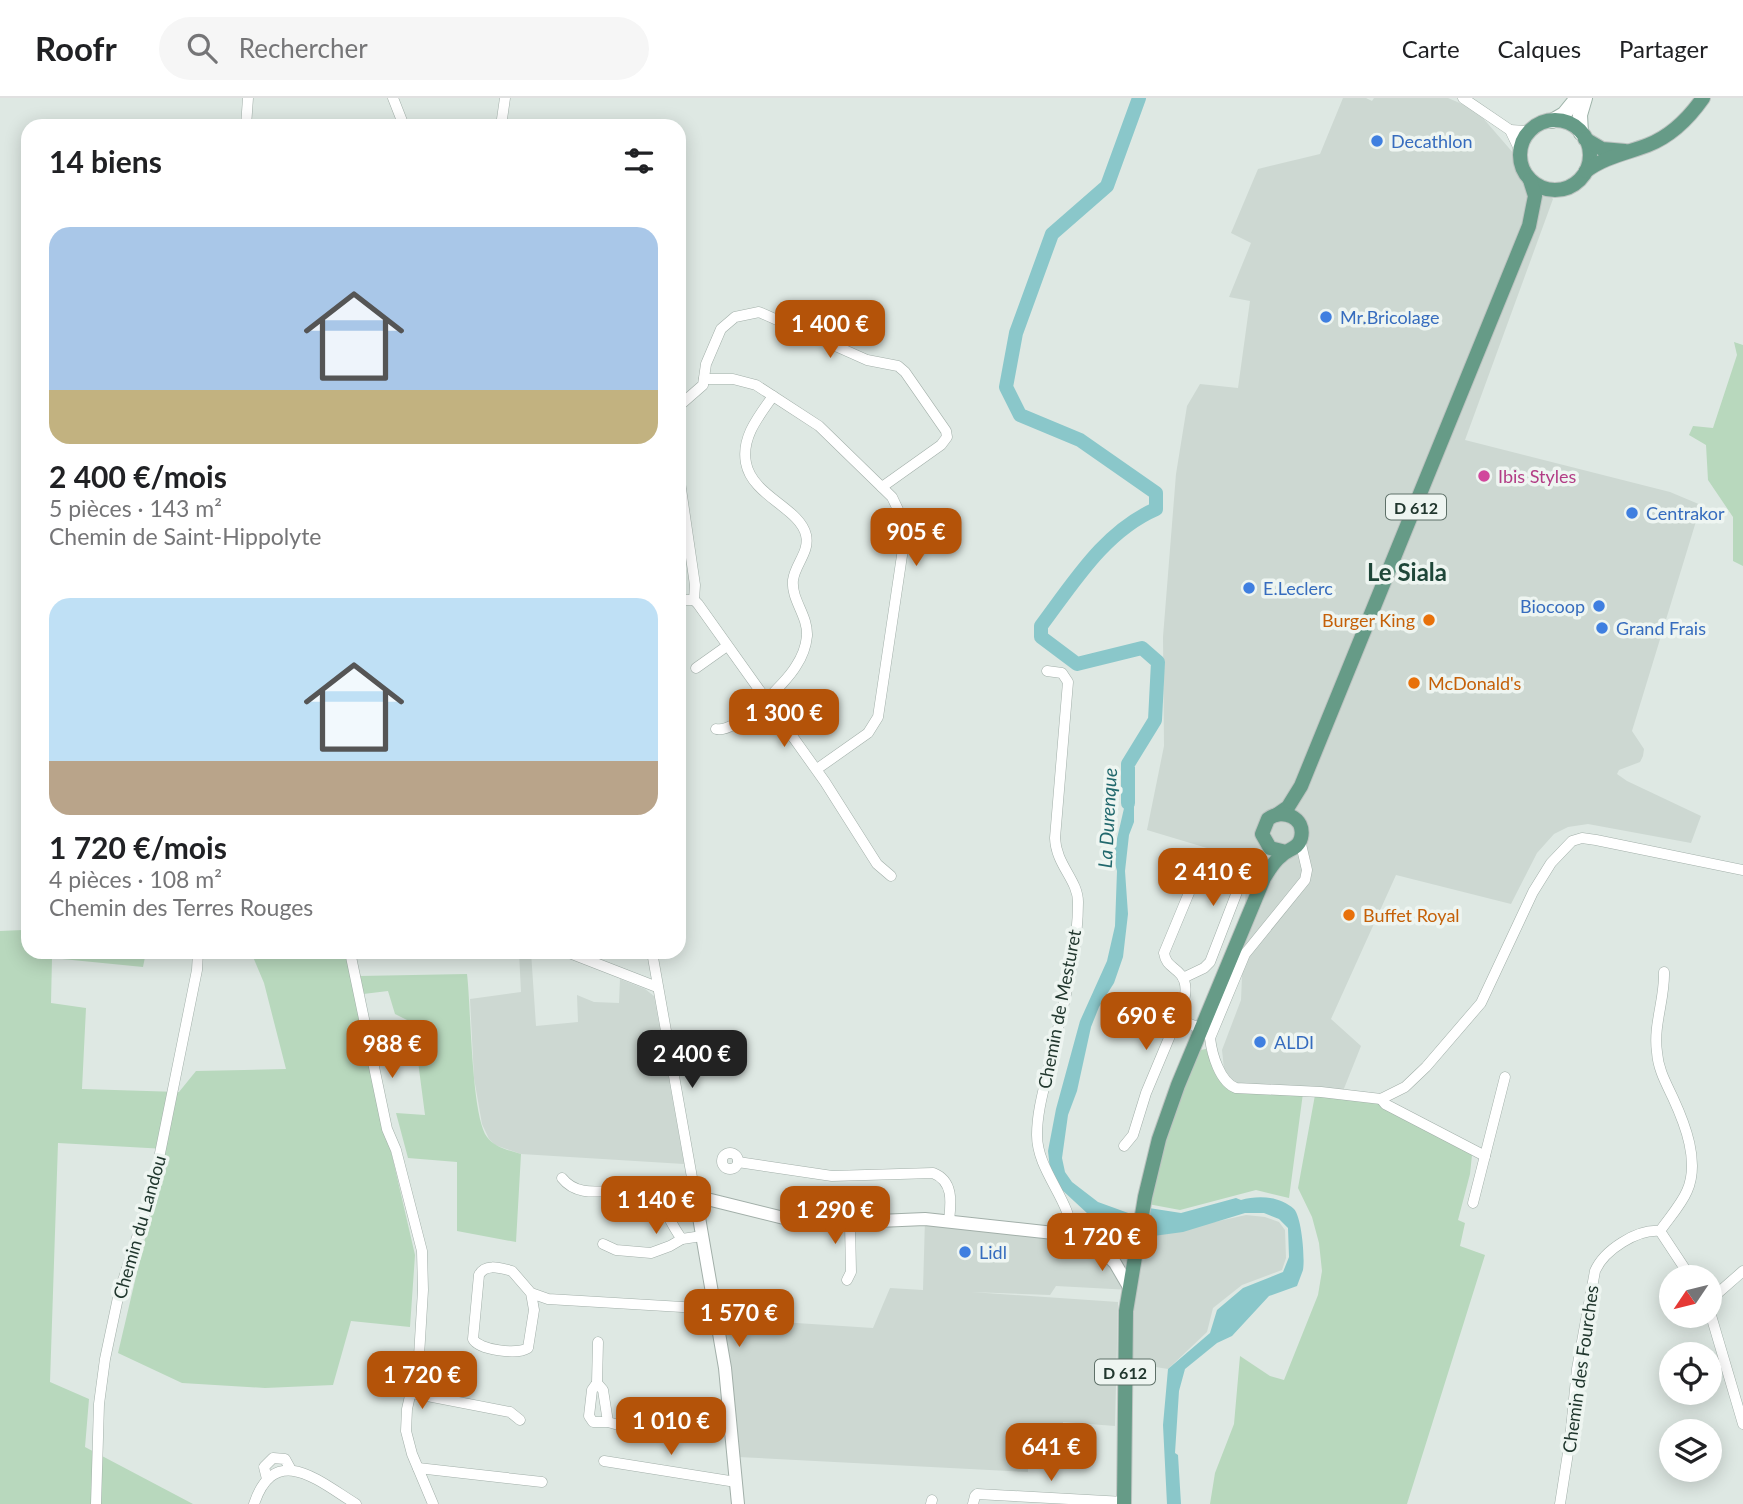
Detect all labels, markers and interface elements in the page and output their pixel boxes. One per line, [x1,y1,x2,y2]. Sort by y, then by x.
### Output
search box [159,17,649,80]
text: Roofr [35,28,117,68]
icon: search [183,29,221,67]
text: Rechercher [239,32,368,64]
text: Carte [1402,34,1460,63]
text: Calques [1498,34,1581,63]
text: Partager [1619,34,1708,63]
place label: Decathlon [1391,130,1473,152]
marker: Decathlon [1369,133,1385,149]
icon: filters [620,142,658,180]
text: 14 biens [49,143,162,179]
icon: home [291,273,417,399]
pin: 1 400 € [765,300,895,360]
place label: Mr.Bricolage [1340,306,1440,328]
text: 1 400 € [791,309,869,337]
marker: Mr.Bricolage [1318,309,1334,325]
text: 2 400 €/mois [49,458,227,494]
place label: Ibis Styles [1498,465,1577,487]
marker: Ibis Styles [1476,468,1492,484]
text: 5 pièces · 143 m² [49,494,222,522]
road number: D 612 [1386,494,1446,520]
place label: Centrakor [1646,502,1725,524]
marker: Centrakor [1624,505,1640,521]
pin: 905 € [867,508,965,568]
text: 905 € [887,517,945,545]
text: Chemin de Saint-Hippolyte [49,522,322,550]
district label: Le Siala [1367,557,1447,586]
place label: E.Leclerc [1263,577,1333,599]
marker: E.Leclerc [1241,580,1257,596]
place label: Biocoop [1520,595,1585,617]
marker: Biocoop [1591,598,1607,614]
place label: Burger King [1322,609,1415,631]
marker: Burger King [1421,612,1437,628]
place label: Grand Frais [1616,617,1706,639]
marker: Grand Frais [1594,620,1610,636]
icon: home [291,644,417,770]
place label: McDonald's [1428,672,1522,694]
marker: McDonald's [1406,675,1422,691]
pin: 1 300 € [719,690,849,749]
text: 1 300 € [745,698,823,726]
water label: La Durenque [1093,767,1121,869]
text: 1 720 €/mois [49,829,227,865]
pin: 2 410 € [1148,848,1278,908]
text: 2 410 € [1174,857,1252,885]
text: 4 pièces · 108 m² [49,865,222,893]
text: Chemin des Terres Rouges [49,893,313,921]
place label: Buffet Royal [1363,904,1460,926]
marker: Buffet Royal [1341,907,1357,923]
street label: Chemin de Mesturet [1033,927,1085,1091]
pin: 690 € [1097,992,1195,1052]
text: 690 € [1117,1001,1175,1029]
pin: 988 € [343,1020,441,1080]
text: 988 € [363,1029,421,1057]
pin: 2 400 € [627,1030,757,1090]
place label: ALDI [1274,1031,1314,1053]
marker: ALDI [1252,1034,1268,1050]
text: 2 400 € [653,1039,731,1067]
street label: Chemin du Landou [108,1153,170,1301]
pin: 1 140 € [591,1176,721,1236]
text: 1 140 € [617,1185,695,1213]
pin: 1 290 € [770,1186,900,1246]
text: 1 290 € [796,1195,874,1223]
pin: 1 720 € [1037,1214,1167,1273]
text: 1 720 € [1063,1222,1141,1250]
place label: Lidl [979,1241,1007,1263]
marker: Lidl [957,1244,973,1260]
north arrow [1659,1265,1722,1328]
map controls [1659,1265,1722,1482]
street label: Chemin des Fourches [1557,1284,1603,1454]
pin: 1 570 € [674,1290,804,1349]
text: 1 570 € [700,1298,778,1326]
button: locate [1659,1342,1722,1405]
pin: 1 720 € [357,1352,487,1411]
text: 1 720 € [383,1360,461,1388]
road number: D 612 [1095,1360,1155,1384]
pin: 1 010 € [606,1398,736,1457]
text: 1 010 € [632,1406,710,1434]
button: layers [1659,1419,1722,1482]
pin: 641 € [1002,1424,1100,1483]
text: 641 € [1022,1432,1080,1460]

